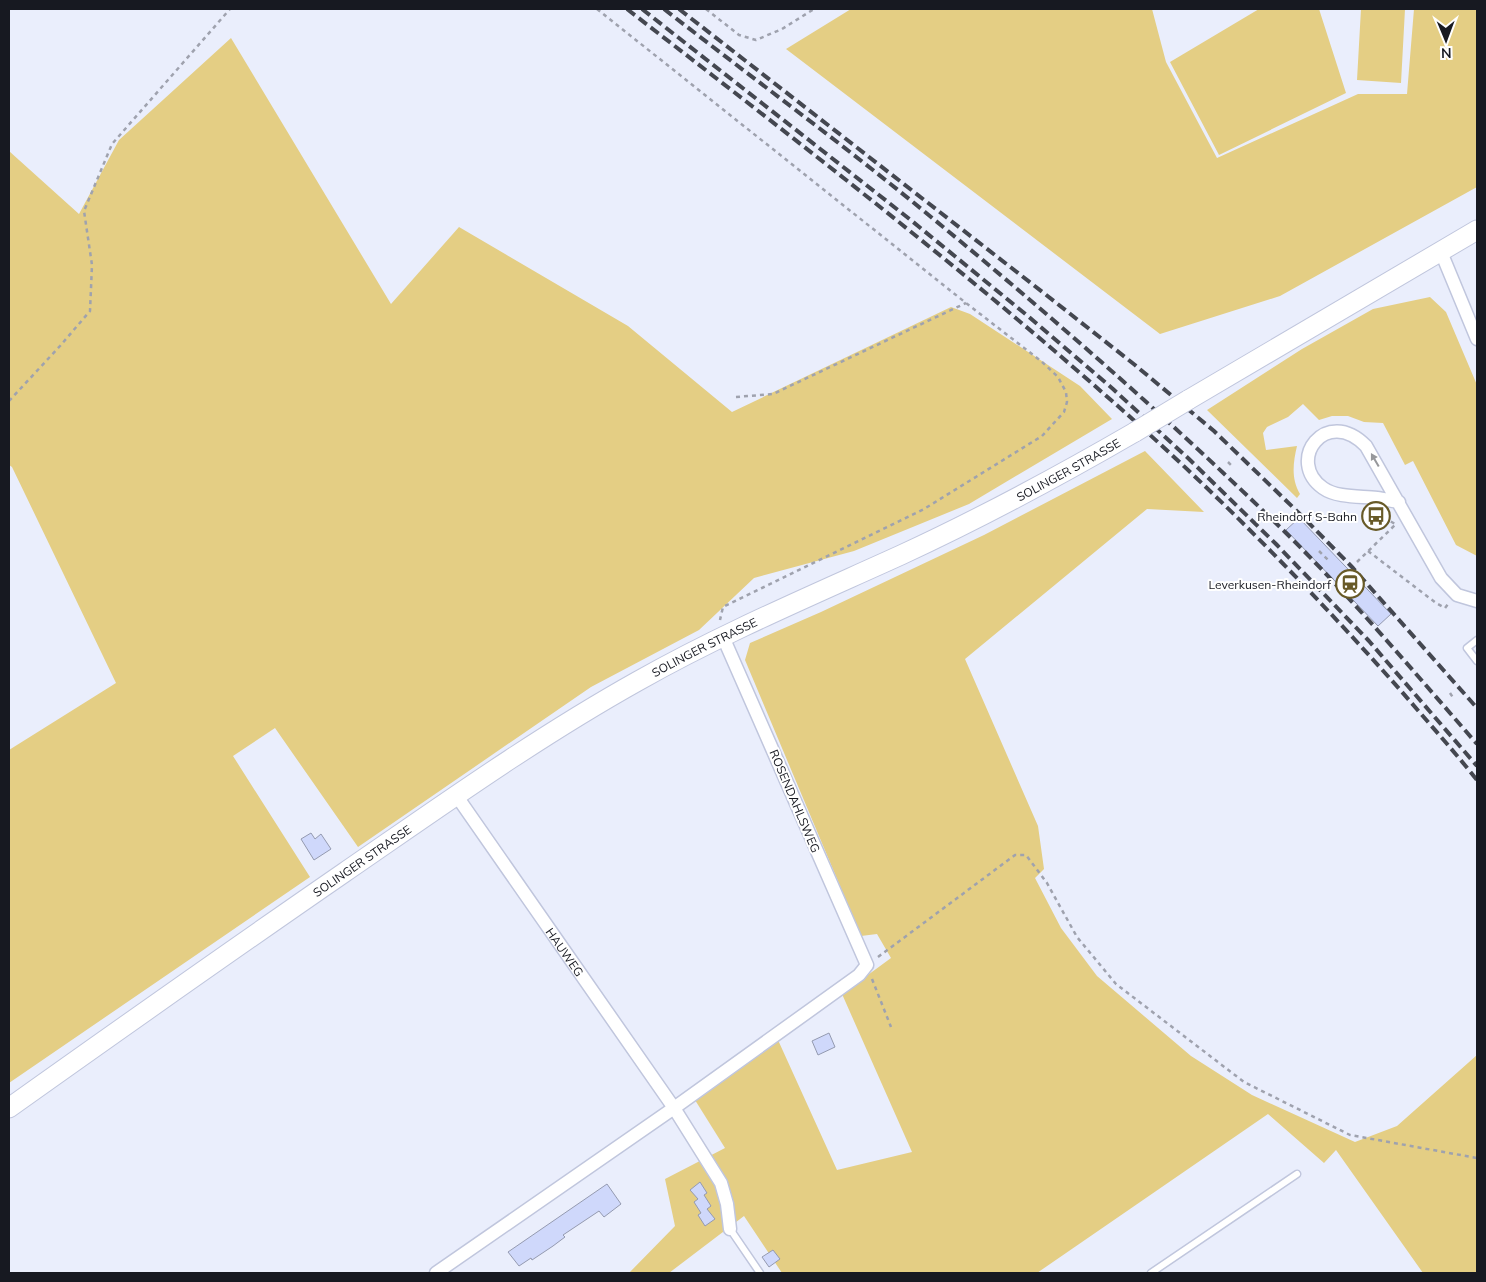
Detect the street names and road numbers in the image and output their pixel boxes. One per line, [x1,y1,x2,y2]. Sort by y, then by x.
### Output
street label: SOLINGER STRASSE [1014,435,1123,504]
street label: SOLINGER STRASSE [649,614,759,680]
street label: ROSENDAHLSWEG [766,747,824,855]
street label: SOLINGER STRASSE [310,821,414,900]
street label: HAUWEG [543,925,587,979]

